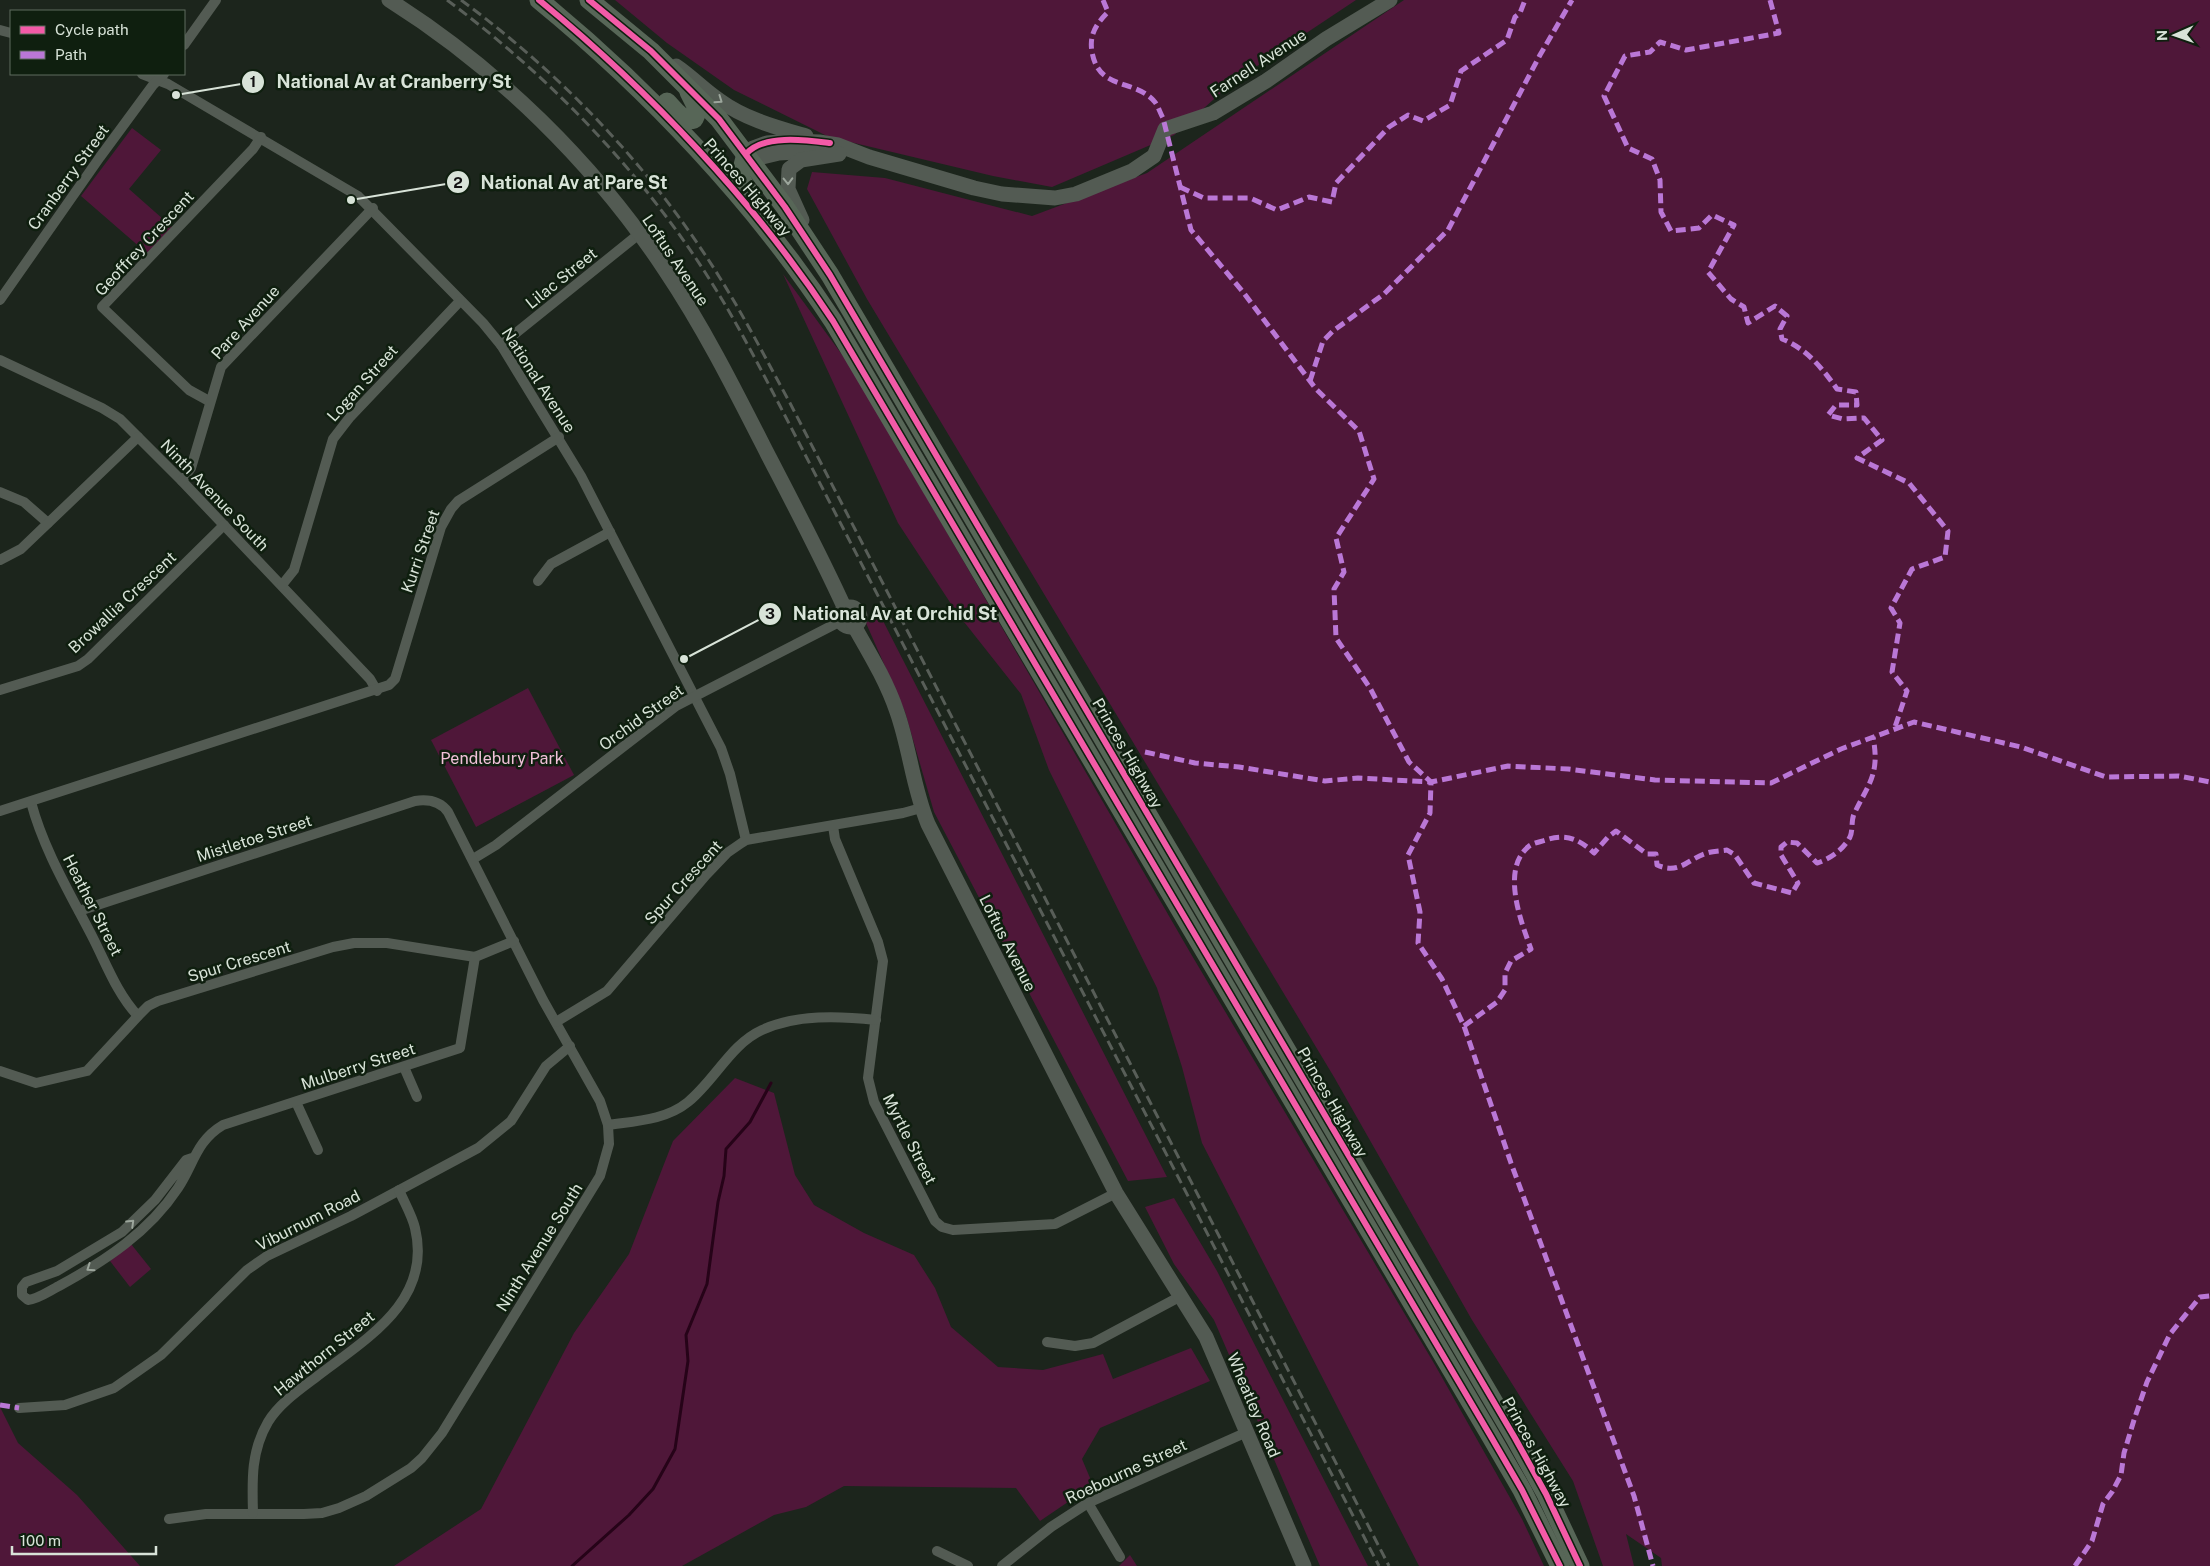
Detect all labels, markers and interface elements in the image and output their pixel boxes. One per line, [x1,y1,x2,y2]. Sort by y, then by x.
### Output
legend [10,10,185,75]
north arrow [2150,10,2200,60]
text: Cycle path [55,21,129,38]
street label: Farnell Avenue [1207,25,1310,102]
text: N [2154,30,2170,41]
text: Path [55,46,87,63]
callout: National Av at Cranberry St [241,65,521,98]
text: National Av at Cranberry St [276,71,512,92]
text: 1 [250,73,256,90]
one-way arrow [713,94,723,103]
street label: Cranberry Street [24,121,113,234]
street label: Princes Highway [700,134,796,241]
callout: National Av at Pare St [446,166,678,199]
text: National Av at Pare St [480,172,668,193]
text: 2 [453,174,463,191]
one-way arrow [783,177,793,185]
street label: Geoffrey Crescent [91,187,198,300]
street label: Loftus Avenue [638,211,713,309]
street label: Lilac Street [522,244,601,313]
street label: Pare Avenue [207,281,283,363]
street label: National Avenue [498,324,580,436]
street label: Logan Street [323,341,402,425]
street label: Ninth Avenue South [157,436,273,555]
street label: Kurri Street [397,507,444,595]
street label: Browallia Crescent [65,548,180,657]
callout: National Av at Orchid St [758,597,1008,630]
text: National Av at Orchid St [793,603,997,624]
text: 3 [765,605,775,622]
street label: Orchid Street [595,680,687,754]
street label: Princes Highway [1088,695,1167,812]
park label: Pendlebury Park [440,749,564,768]
street label: Mistletoe Street [194,811,314,866]
street label: Spur Crescent [641,836,726,928]
street label: Heather Street [59,851,126,959]
street label: Loftus Avenue [975,892,1040,995]
street label: Spur Crescent [185,937,293,986]
street label: Mulberry Street [299,1039,418,1094]
street label: Princes Highway [1293,1044,1372,1161]
street label: Myrtle Street [879,1091,940,1188]
street label: Ninth Avenue South [492,1180,587,1315]
street label: Viburnum Road [253,1186,363,1255]
one-way arrow [125,1220,134,1229]
one-way arrow [87,1262,96,1271]
street label: Hawthorn Street [270,1307,378,1400]
street label: Wheatley Road [1223,1350,1284,1460]
street label: Princes Highway [1498,1393,1575,1511]
street label: Roebourne Street [1063,1435,1190,1508]
scale bar [12,1524,156,1556]
text: 100 m [20,1532,61,1549]

